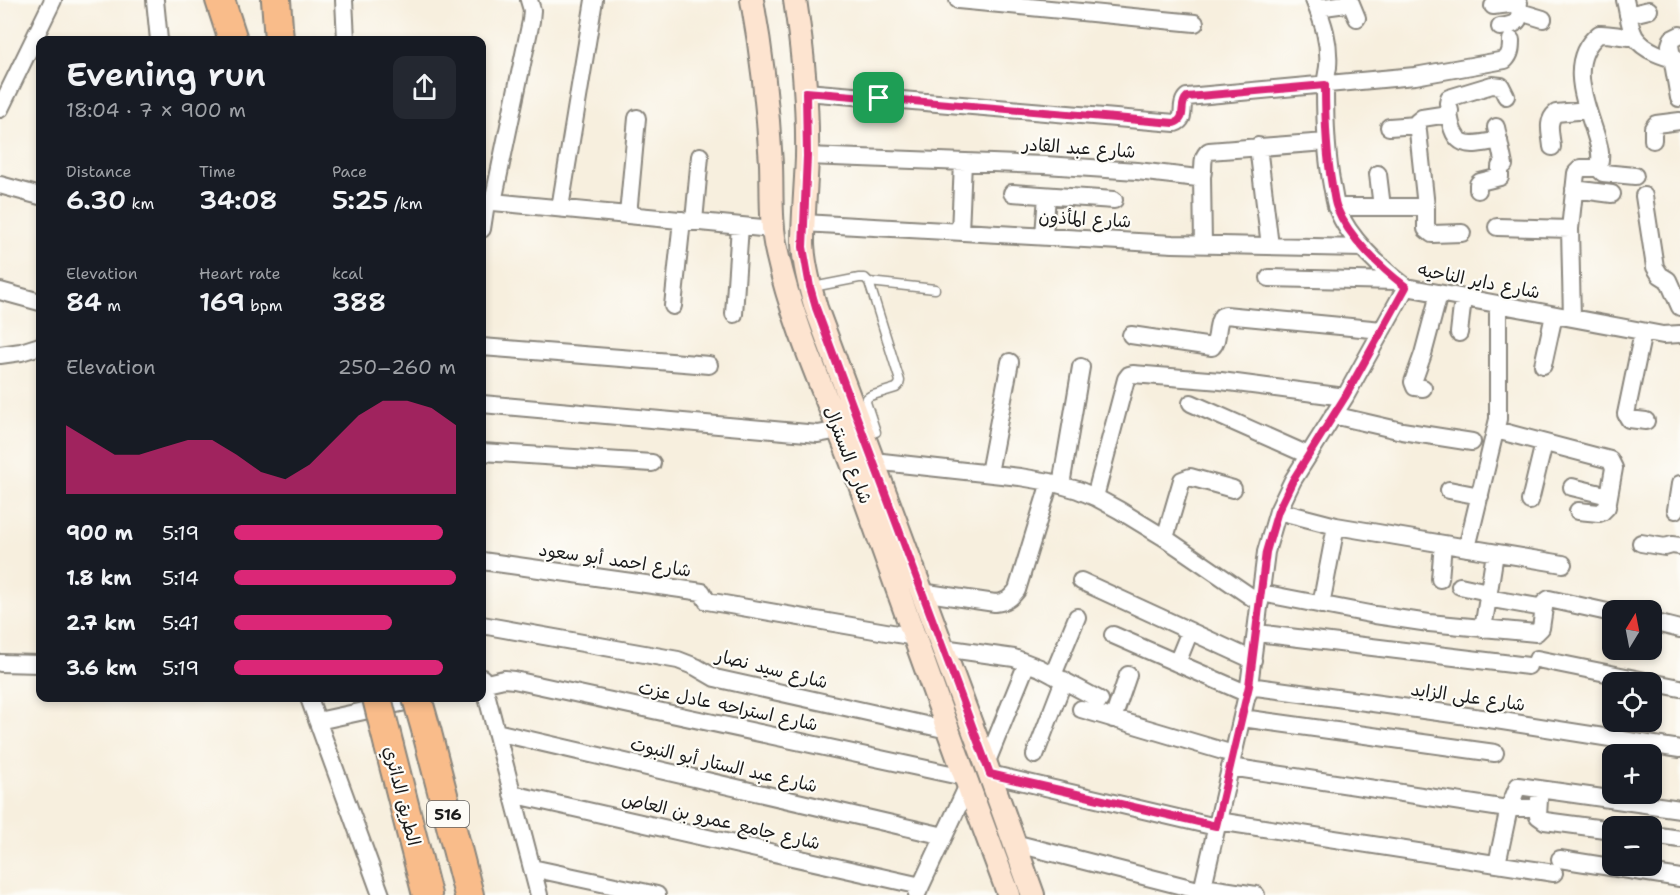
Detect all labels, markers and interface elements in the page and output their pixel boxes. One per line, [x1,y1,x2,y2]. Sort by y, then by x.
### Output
text: Evening run [66,52,266,97]
button: share [393,56,456,119]
pin [853,72,904,123]
icon: arrive [862,81,895,114]
text: 18:04 · 7 × 900 m [66,97,246,123]
street label: شارع عبد القادر [1020,132,1136,164]
text: Distance [66,161,132,182]
text: Time [199,161,236,182]
text: Pace [332,161,367,182]
text: 6.30 [66,182,126,217]
text: 34:08 [199,182,278,217]
text: 5:25 [332,182,388,217]
text: km [126,193,154,214]
text: /km [388,193,423,214]
street label: شارع المأذون [1038,205,1132,233]
street label: شارع داير الناحيه [1416,257,1542,305]
text: Elevation [66,263,138,284]
text: Heart rate [199,263,281,284]
text: kcal [332,263,363,284]
text: 84 [66,284,102,319]
text: 169 [199,284,245,319]
text: 388 [332,284,386,319]
text: m [102,295,121,316]
text: bpm [245,295,283,316]
text: Elevation [66,354,156,380]
text: 250–260 m [338,354,456,380]
street label: شارع السنترال [818,402,878,508]
text: 900 m [66,520,133,546]
text: 5:19 [162,520,199,546]
street label: شارع احمد أبو سعود [537,537,693,583]
text: 1.8 km [66,565,132,591]
text: 5:14 [162,565,199,591]
north arrow [1602,600,1662,660]
map controls [1602,600,1662,876]
text: 2.7 km [66,610,135,636]
text: 5:41 [162,610,199,636]
street label: شارع سيد نصار [712,643,830,694]
text: 3.6 km [66,655,137,681]
text: 5:19 [162,655,199,681]
button: locate [1602,672,1662,732]
street label: شارع استراحه عادل عزت [636,675,820,737]
street label: شارع على الزايد [1409,677,1527,717]
street label: شارع عبد الستار أبو النبوت [628,732,820,798]
street label: الطريق الدائري [377,744,426,849]
button: + [1602,744,1662,804]
street label: شارع جامع عمرو بن العاص [619,786,823,857]
road number: 516 [427,801,469,827]
button: − [1602,816,1662,876]

